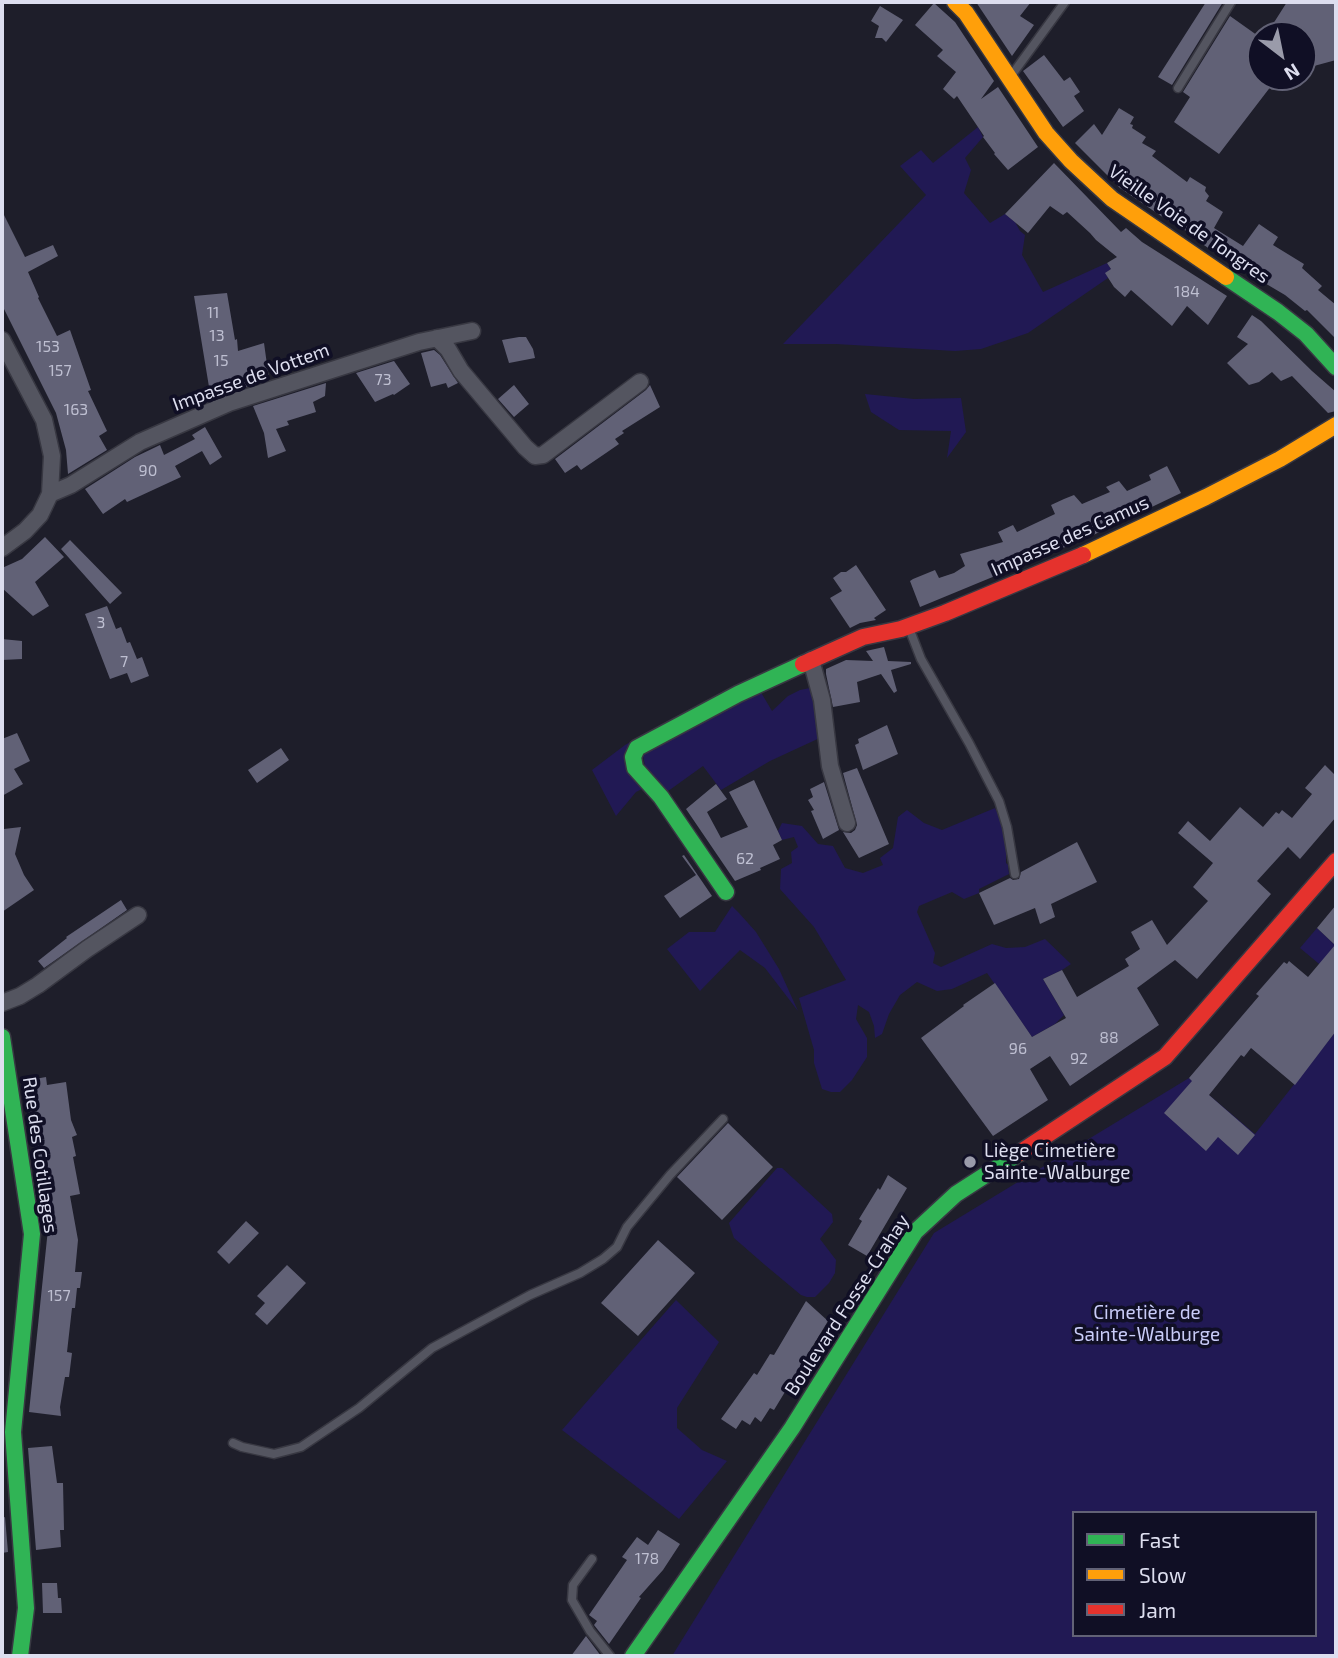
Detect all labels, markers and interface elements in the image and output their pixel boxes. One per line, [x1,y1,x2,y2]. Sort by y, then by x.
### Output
north arrow [1247,21,1317,91]
text: N [1280,59,1304,86]
street label: Vieille Voie de Tongres [1104,160,1274,288]
house number: 184 [1174,282,1200,302]
house number: 11 [207,303,219,323]
house number: 13 [209,326,225,346]
house number: 153 [36,337,60,357]
street label: Impasse de Vottem [170,338,332,416]
house number: 15 [214,351,228,371]
house number: 157 [48,361,72,381]
house number: 73 [374,370,392,390]
house number: 163 [64,400,88,420]
house number: 90 [139,461,157,481]
street label: Impasse des Camus [988,491,1152,581]
house number: 3 [97,613,105,633]
house number: 7 [120,652,128,672]
house number: 62 [736,849,754,869]
house number: 88 [1099,1028,1119,1048]
house number: 96 [1009,1039,1027,1059]
house number: 92 [1070,1049,1088,1069]
street label: Rue des Cotillages [18,1075,62,1235]
place label: Liège Cimetière Sainte-Walburge [984,1140,1130,1184]
marker: Liège Cimetière Sainte-Walburge [962,1154,978,1170]
street label: Boulevard Fosse-Crahay [780,1210,914,1400]
house number: 157 [47,1286,71,1306]
park label: Cimetière de Sainte-Walburge [1074,1302,1220,1346]
legend [1072,1511,1317,1637]
text: Fast [1139,1527,1180,1552]
house number: 178 [635,1549,659,1569]
text: Slow [1139,1562,1186,1587]
text: Jam [1139,1597,1176,1622]

